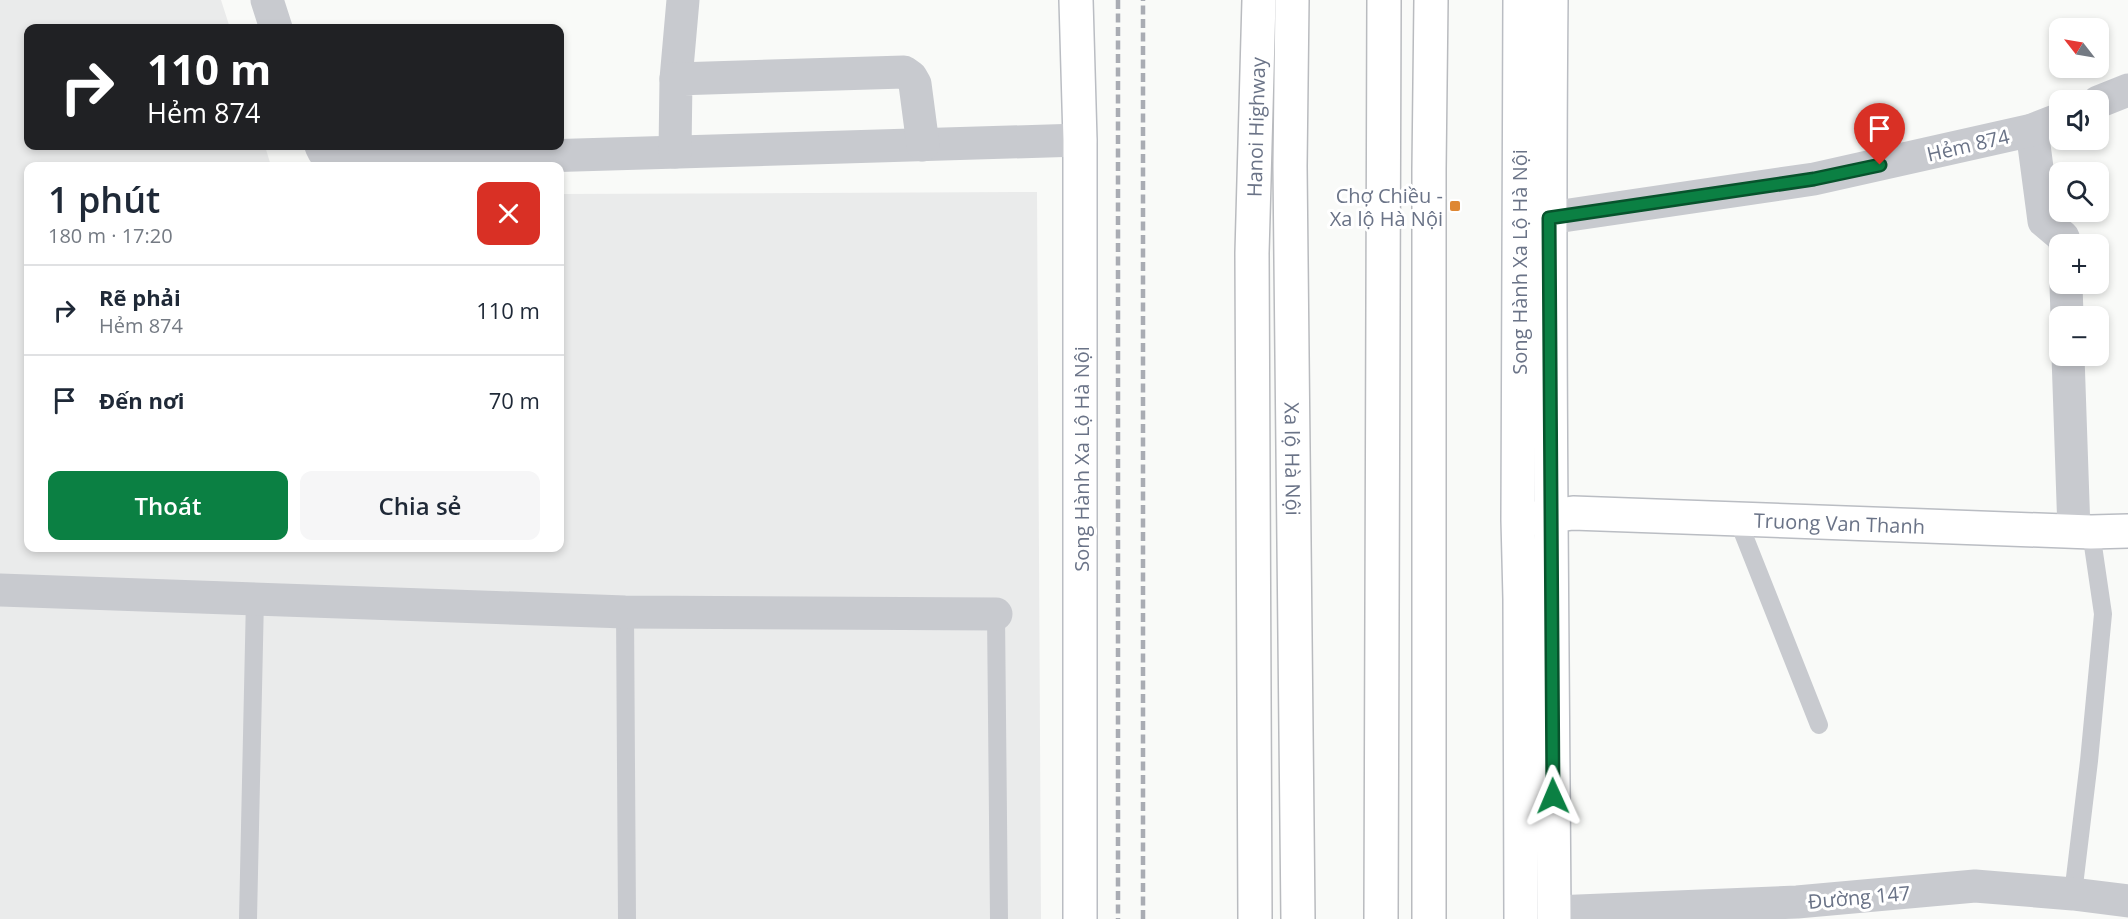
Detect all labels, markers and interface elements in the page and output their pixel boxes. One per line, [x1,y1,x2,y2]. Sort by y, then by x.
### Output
north arrow [2049,18,2109,78]
map controls [2049,18,2109,366]
text: 110 m [147,40,271,97]
icon: right [48,48,126,126]
street label: Hanoi Highway [1240,56,1271,197]
button: sound [2049,90,2109,150]
text: Hẻm 874 [147,94,260,131]
pin [1854,103,1905,165]
icon: arrive [1863,112,1896,145]
street label: Hẻm 874 [1924,122,2013,168]
street label: Song Hành Xa Lộ Hà Nội [1506,149,1533,375]
button: search [2049,162,2109,222]
text: 1 phút [48,175,160,224]
button: close [477,182,540,245]
place label: Chợ Chiều - Xa lộ Hà Nội [1330,182,1443,232]
marker: Chợ Chiều - Xa lộ Hà Nội [1448,199,1462,213]
text: 180 m · 17:20 [48,222,173,249]
button: + [2049,234,2109,294]
text: Rẽ phải [99,282,181,312]
icon: right [48,294,81,327]
text: 110 m [476,295,540,325]
button: − [2049,306,2109,366]
text: Hẻm 874 [99,312,183,339]
street label: Song Hành Xa Lộ Hà Nội [1068,346,1095,572]
icon: arrive [48,384,81,417]
text: Đến nơi [99,385,185,415]
text: 70 m [489,385,540,415]
street label: Xa lộ Hà Nội [1279,402,1307,516]
button: Thoát [48,471,288,540]
button: Chia sẻ [300,471,540,540]
street label: Truong Van Thanh [1753,506,1926,539]
position arrow [1521,764,1585,828]
street label: Đường 147 [1807,879,1911,915]

